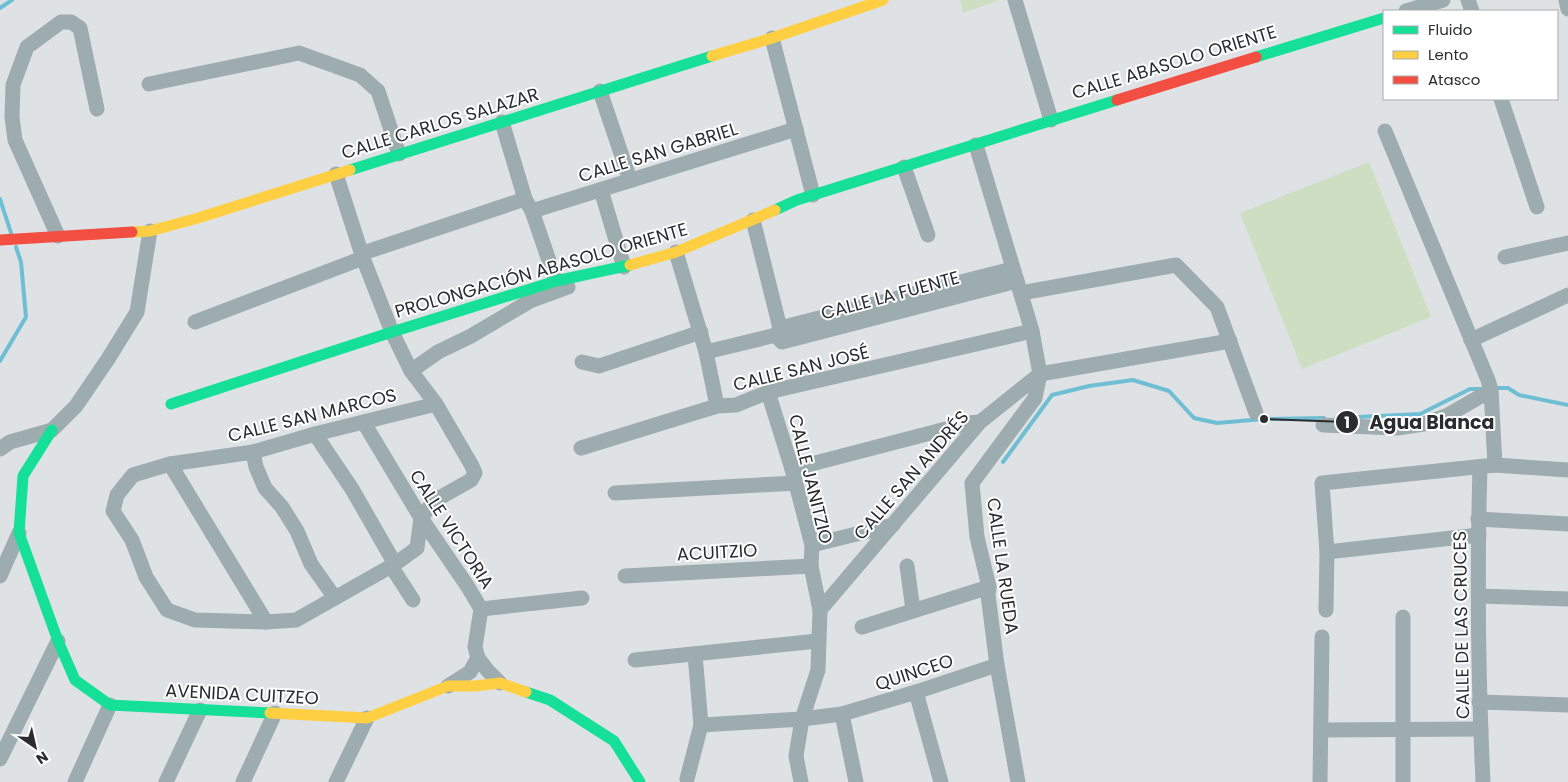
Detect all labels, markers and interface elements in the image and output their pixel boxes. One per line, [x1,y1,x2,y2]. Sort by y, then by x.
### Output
legend [1383,10,1558,100]
street label: CALLE ABASOLO ORIENTE [1069,19,1279,105]
text: Fluido [1428,19,1472,40]
text: Lento [1428,44,1468,65]
text: Atasco [1428,69,1480,90]
street label: CALLE CARLOS SALAZAR [338,81,542,165]
street label: CALLE SAN GABRIEL [575,116,741,188]
street label: PROLONGACIÓN ABASOLO ORIENTE [392,216,690,324]
street label: CALLE LA FUENTE [818,264,962,326]
street label: CALLE SAN JOSÉ [730,339,872,397]
street label: CALLE SAN MARCOS [225,382,399,448]
street label: CALLE SAN ANDRÉS [848,405,974,545]
callout: Agua Blanca [1335,405,1504,439]
text: Agua Blanca [1370,409,1494,436]
street label: CALLE JANITZIO [783,412,839,546]
text: 1 [1344,412,1350,433]
street label: CALLE VICTORIA [404,465,500,593]
street label: CALLE LA RUEDA [981,496,1025,636]
street label: CALLE DE LAS CRUCES [1447,531,1475,719]
street label: ACUITZIO [676,537,758,567]
street label: QUINCEO [872,648,956,696]
street label: AVENIDA CUITZEO [165,677,319,711]
north arrow [10,722,60,772]
text: N [32,747,52,769]

